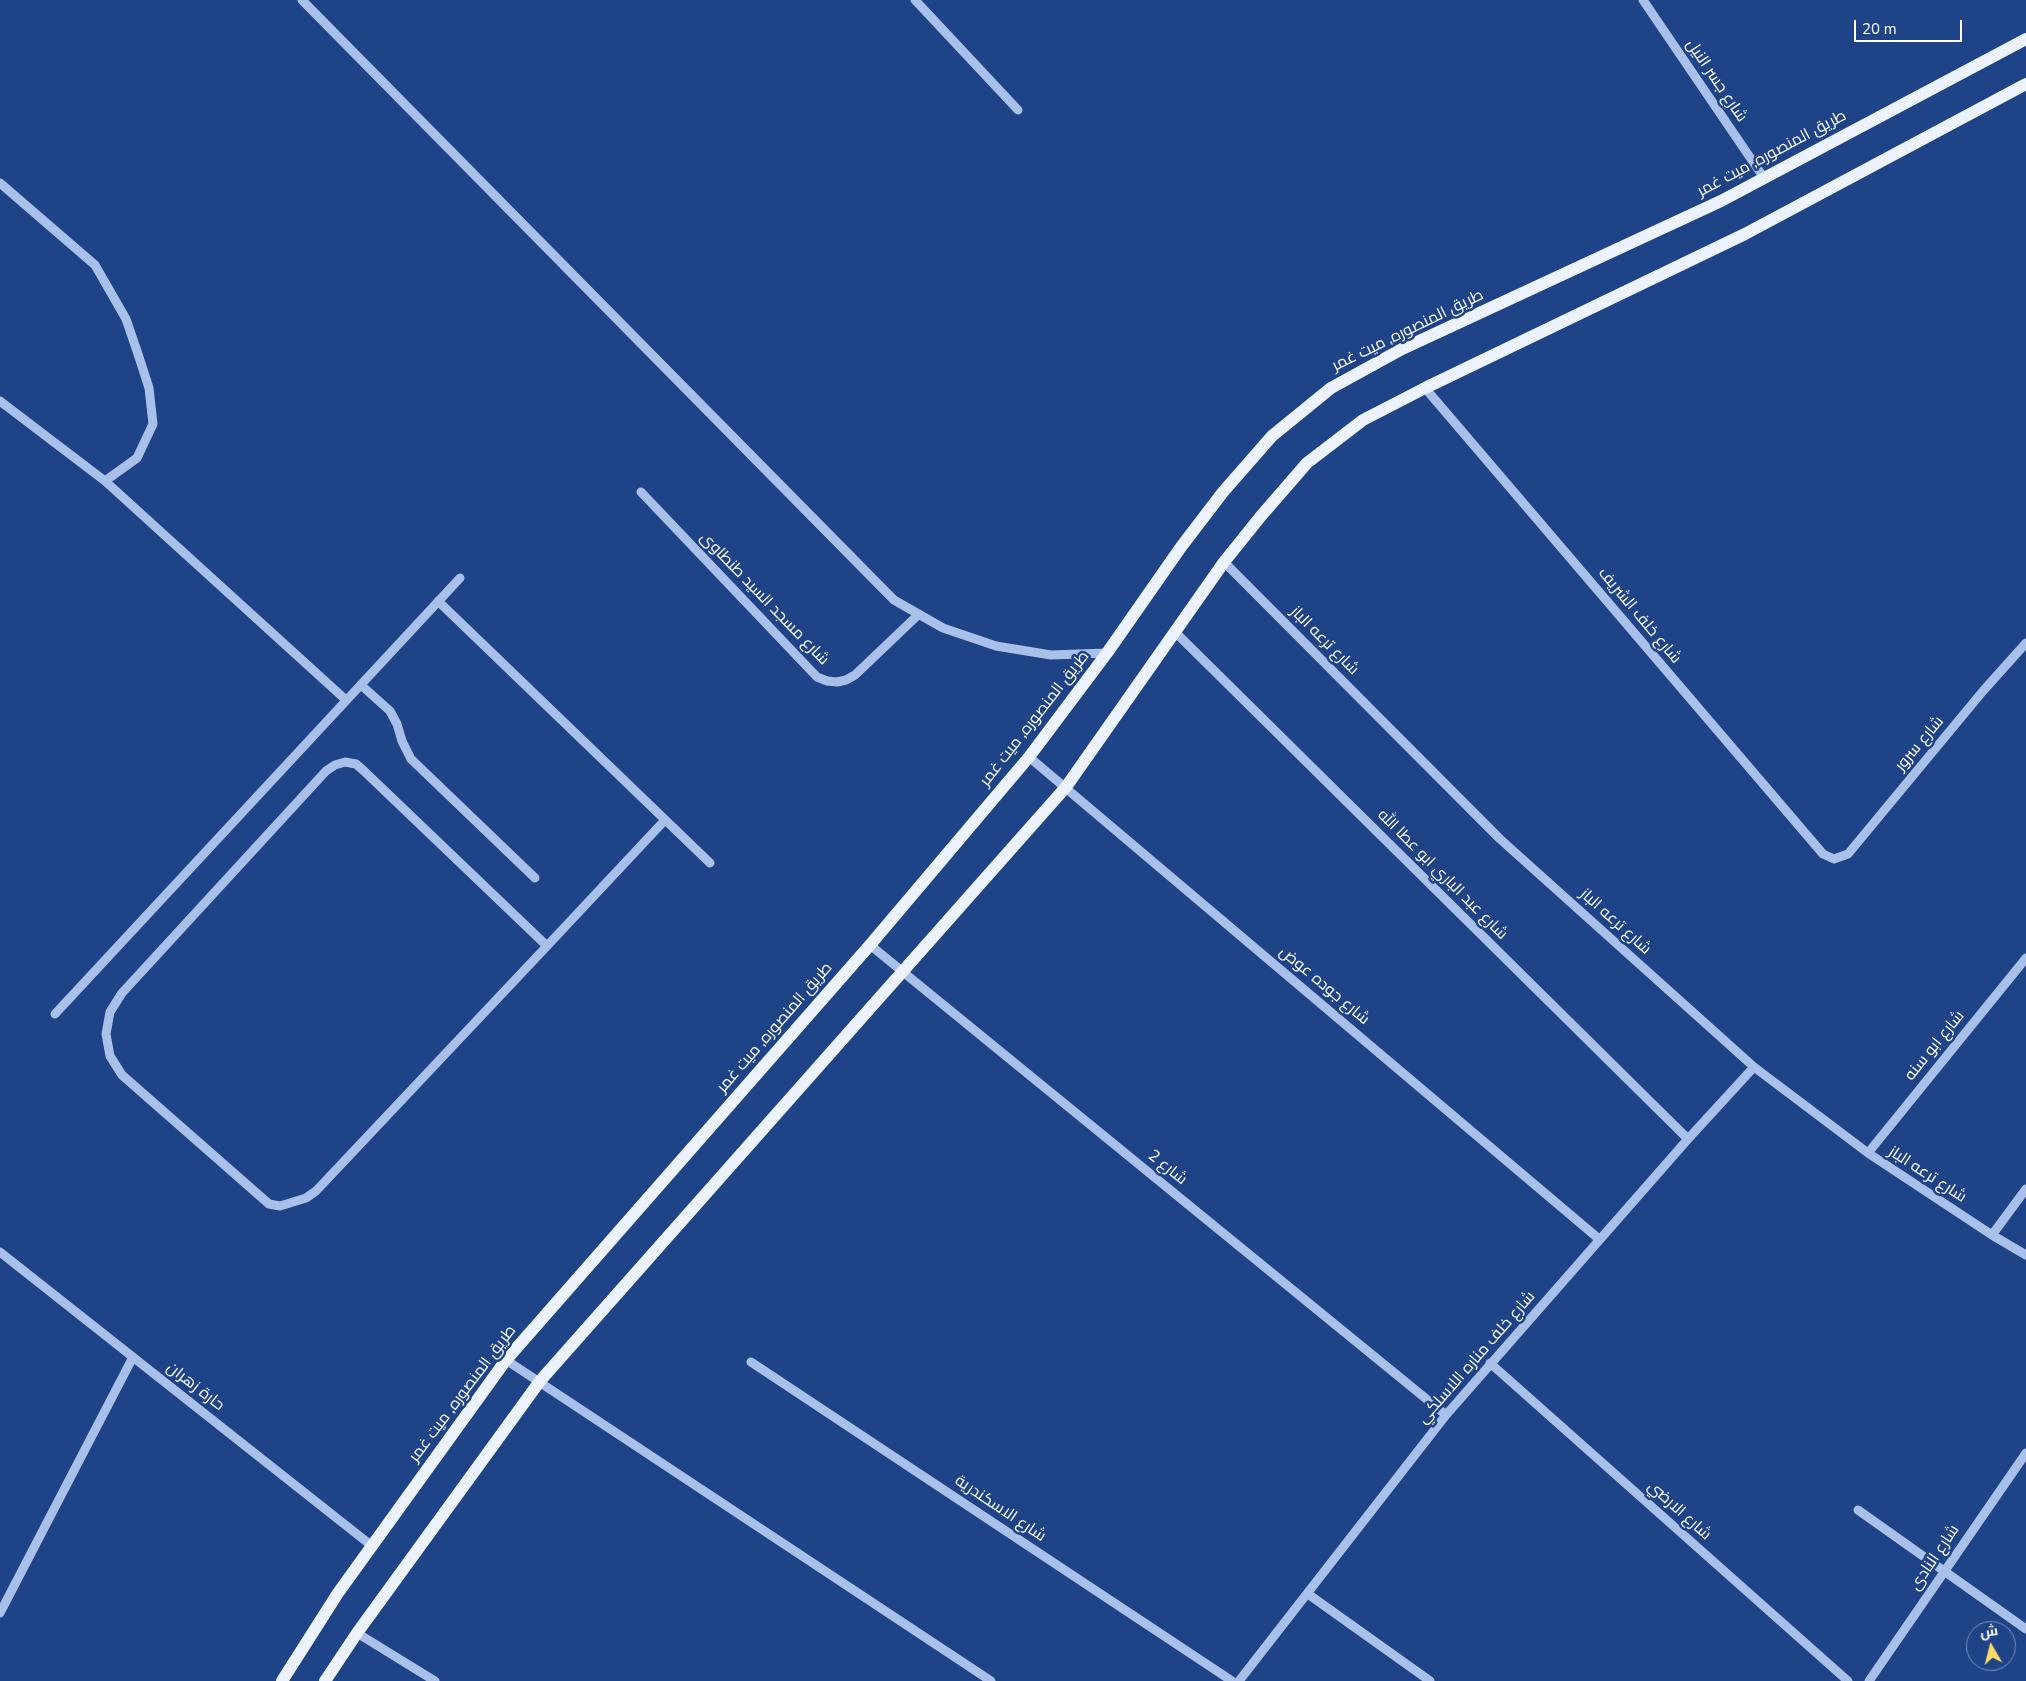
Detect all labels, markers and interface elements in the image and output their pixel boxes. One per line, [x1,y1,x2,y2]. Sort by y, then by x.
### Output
scale bar [1856,10,1964,42]
text: 20 m [1862,19,1897,39]
street label: شارع جسر النيل [1681,36,1751,126]
street label: طريق المنصوره, ميت غمر [1694,106,1850,202]
street label: طريق المنصوره, ميت غمر [1329,286,1487,376]
street label: شارع مسجد السيد طنطاوى [695,528,833,670]
street label: شارع خلف الشريف [1593,564,1685,668]
street label: شارع ترعه الباز [1286,603,1362,679]
street label: طريق المنصوره, ميت غمر [976,648,1094,790]
street label: شارع سرور [1892,713,1948,775]
street label: شارع عبد الباري ابو عطا الله [1373,806,1511,944]
street label: شارع ترعه الباز [1575,885,1655,959]
street label: شارع جوده عوض [1275,943,1373,1029]
street label: طريق المنصوره, ميت غمر [713,959,837,1097]
street label: شارع ابو سنه [1901,1007,1969,1085]
street label: شارع ترعه الباز [1884,1143,1970,1207]
street label: شارع 2 [1144,1146,1190,1190]
street label: شارع خلف مناره اللاسلكي [1414,1288,1540,1428]
street label: طريق المنصوره, ميت غمر [405,1322,521,1466]
street label: حارة زهران [162,1359,228,1415]
street label: شارع الاسكندرية [951,1471,1049,1547]
street label: شارع الارضي [1643,1477,1715,1545]
street label: شارع النادى [1906,1521,1964,1595]
north arrow [1966,1621,2016,1671]
text: ش [1979,1621,1999,1642]

